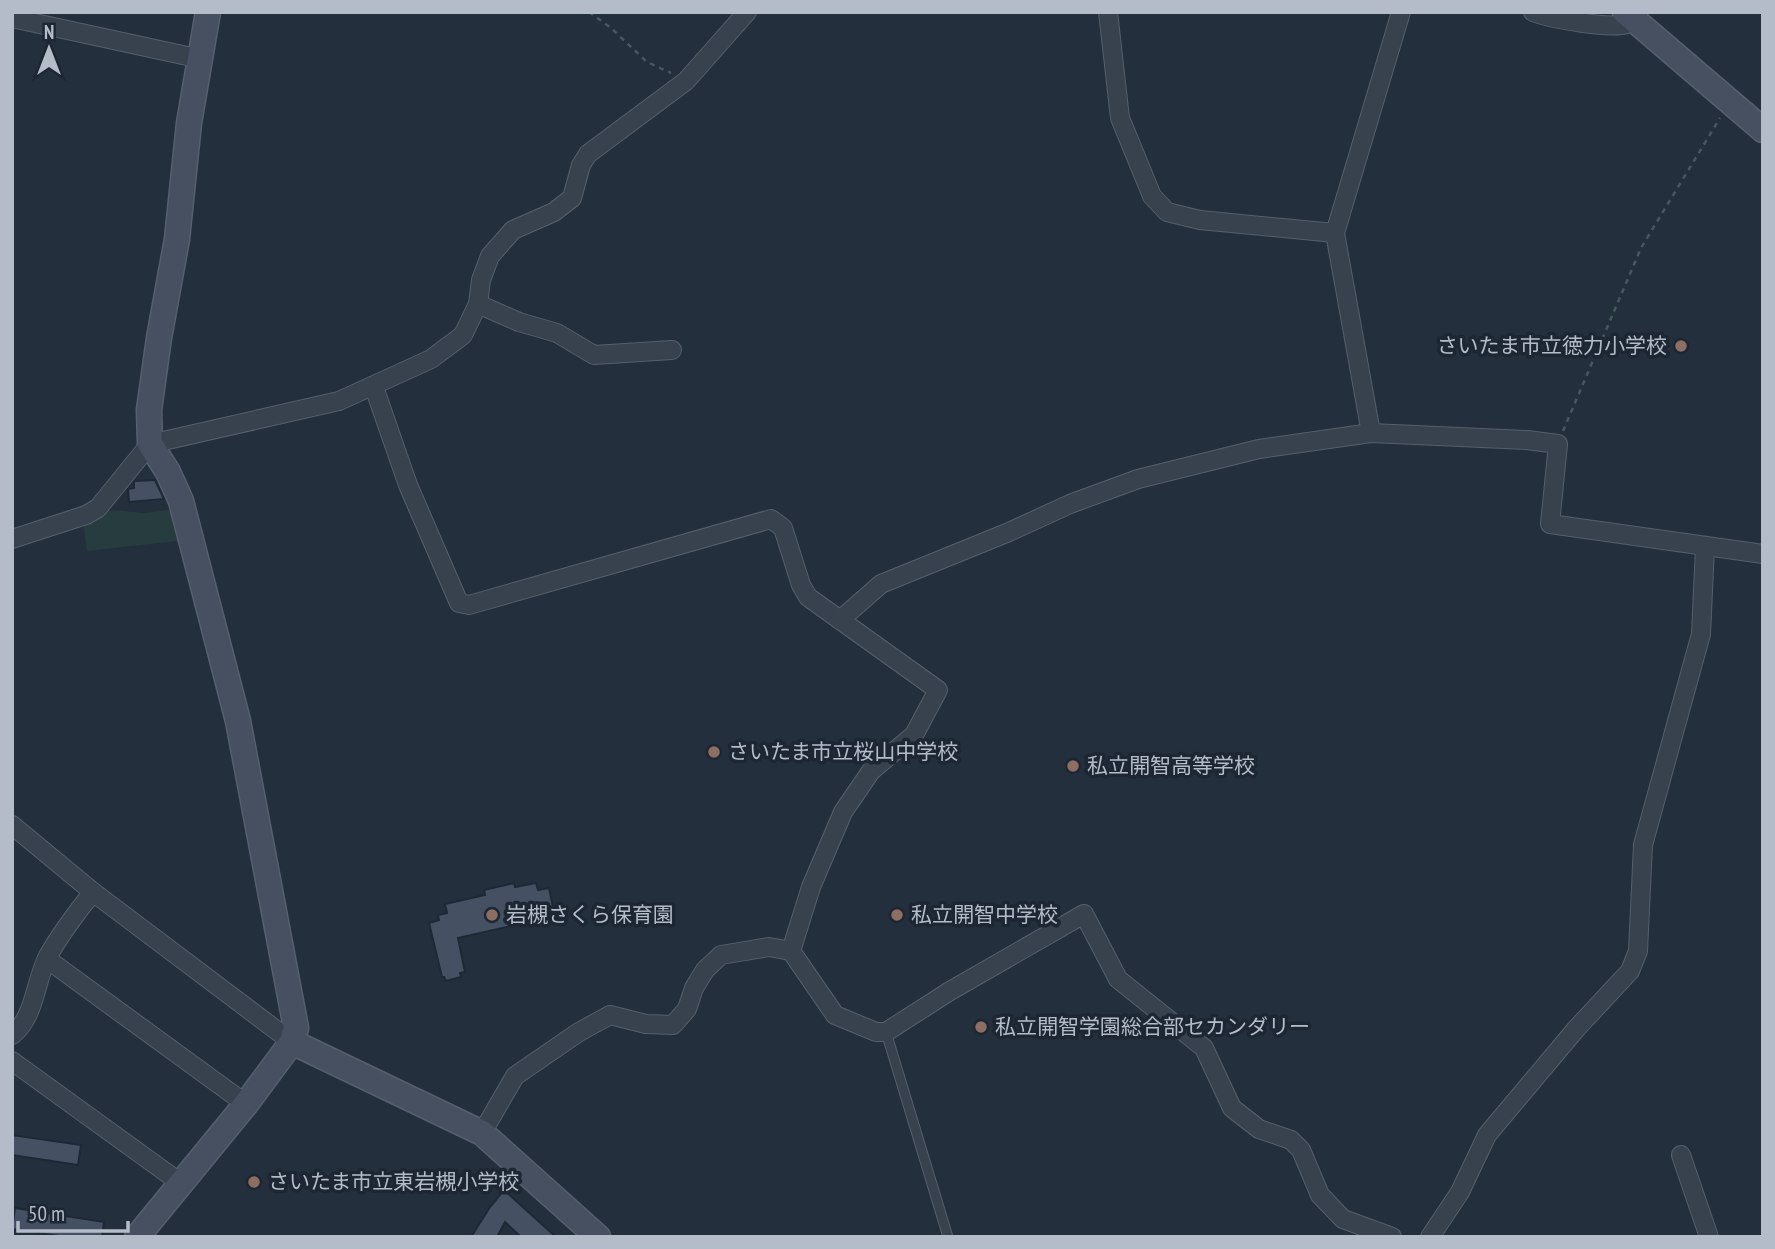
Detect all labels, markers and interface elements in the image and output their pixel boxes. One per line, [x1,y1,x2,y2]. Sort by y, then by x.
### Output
north arrow [14,14,84,84]
text: N [44,20,54,44]
place label: さいたま市立徳力小学校 [1437,332,1667,359]
marker: さいたま市立徳力小学校 [1673,338,1689,354]
place label: さいたま市立桜山中学校 [728,738,958,765]
marker: さいたま市立桜山中学校 [706,744,722,760]
place label: 私立開智高等学校 [1087,752,1255,779]
marker: 私立開智高等学校 [1065,758,1081,774]
place label: 岩槻さくら保育園 [506,901,674,928]
place label: 私立開智中学校 [911,901,1058,928]
marker: 岩槻さくら保育園 [484,907,500,923]
marker: 私立開智中学校 [889,907,905,923]
place label: 私立開智学園総合部セカンダリー [995,1013,1310,1040]
marker: 私立開智学園総合部セカンダリー [973,1019,989,1035]
place label: さいたま市立東岩槻小学校 [268,1168,519,1195]
marker: さいたま市立東岩槻小学校 [246,1174,262,1190]
scale bar [18,1190,128,1234]
text: 50 m [28,1200,65,1227]

